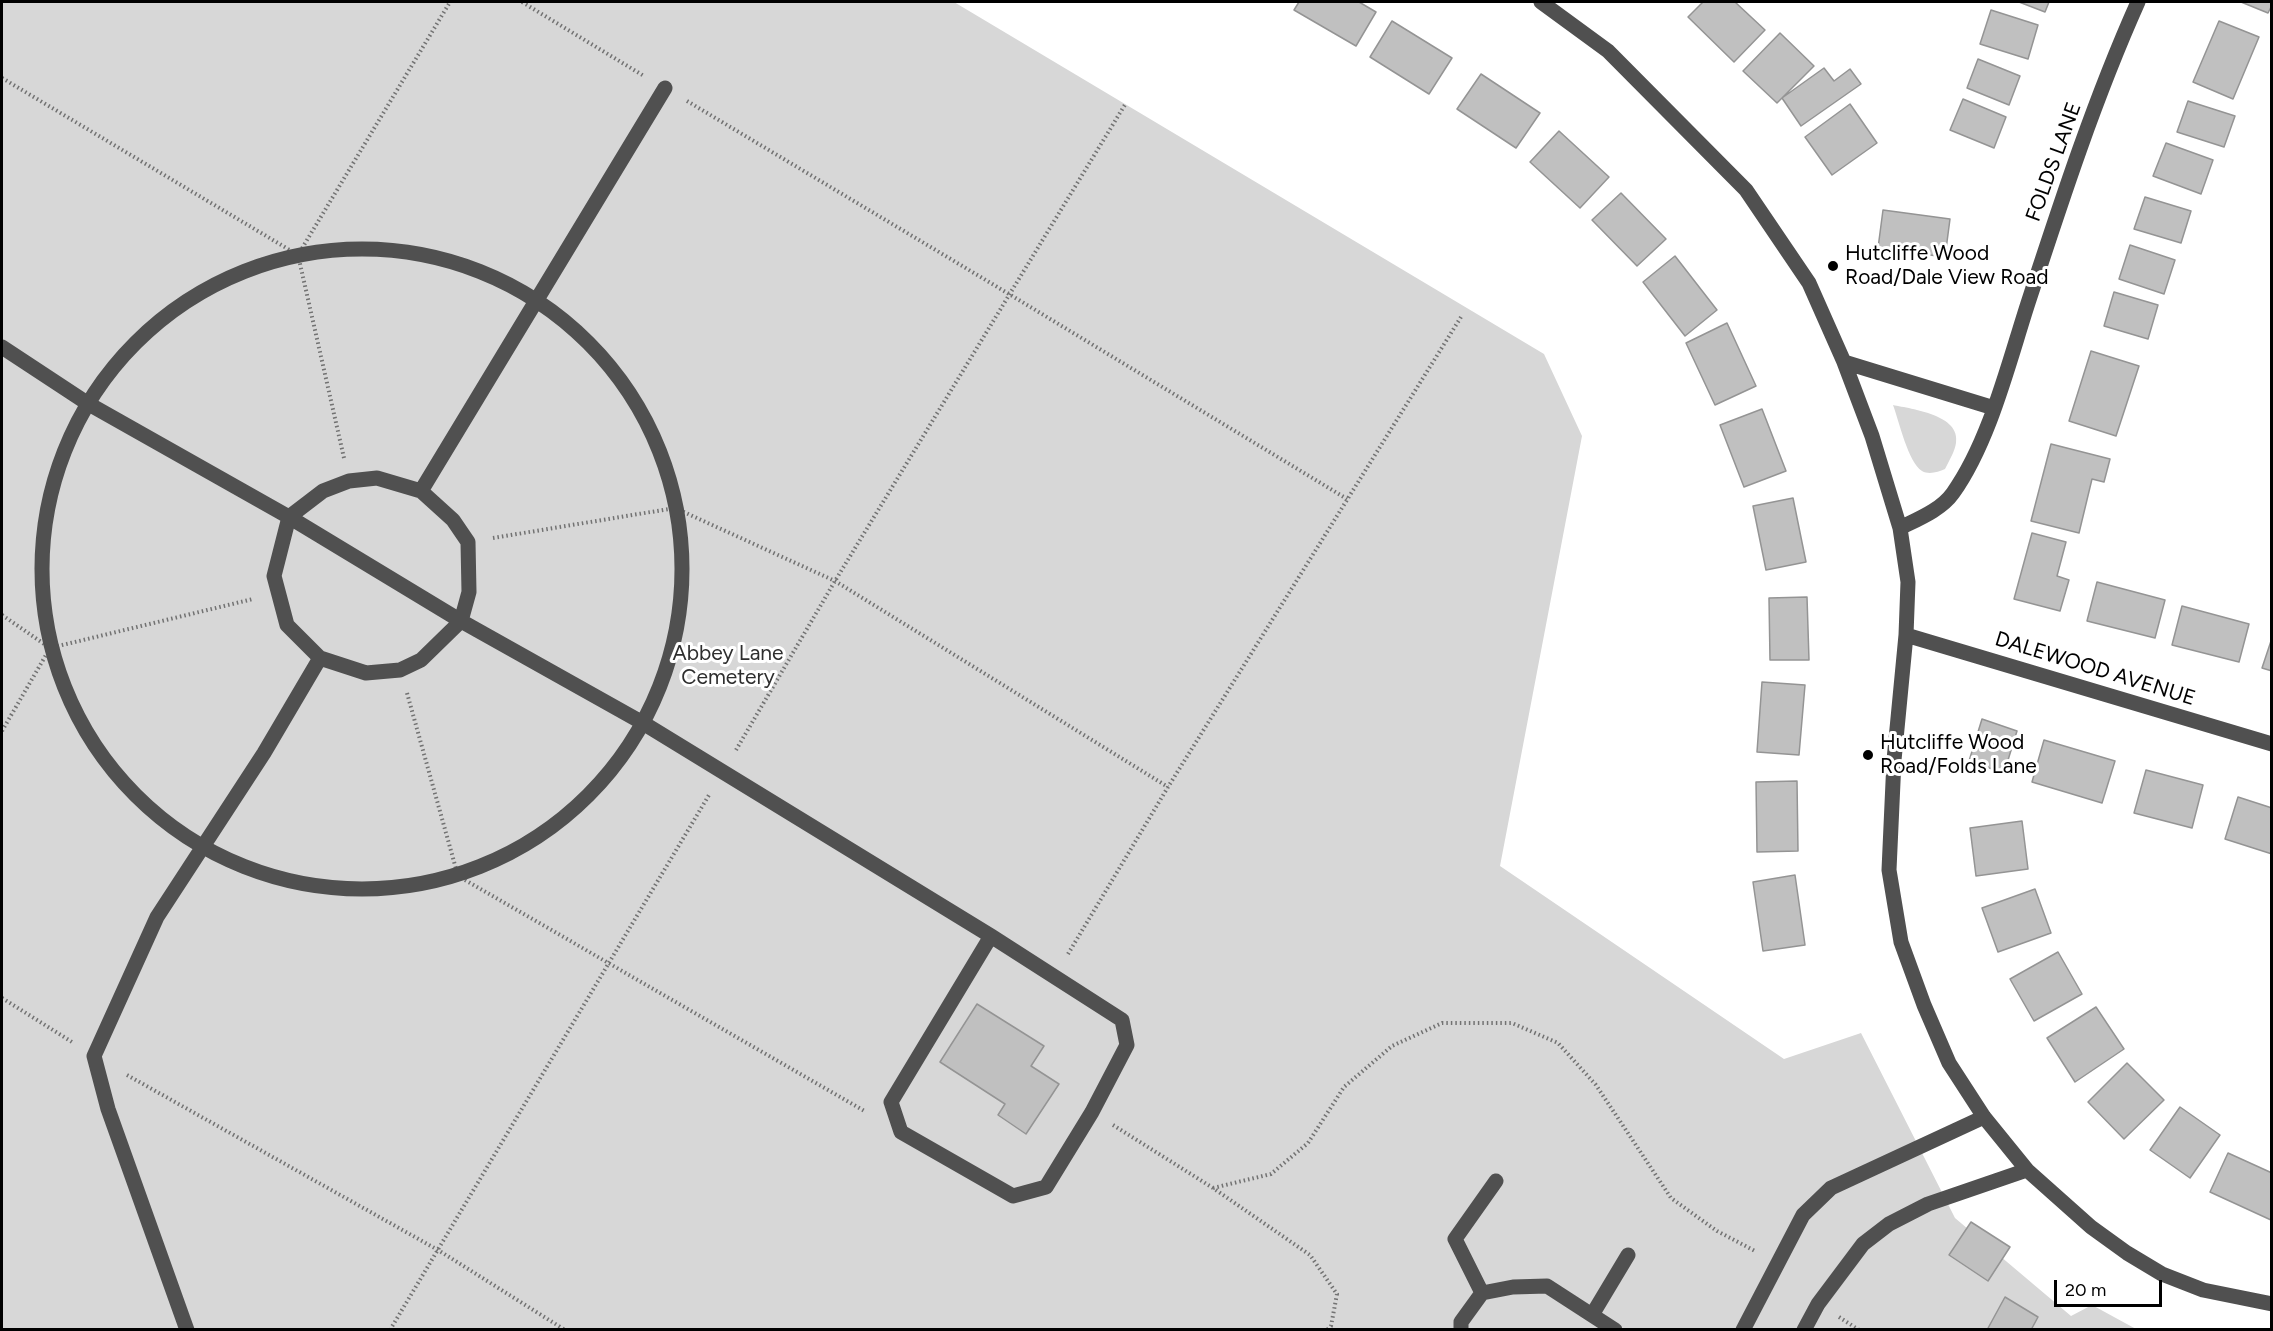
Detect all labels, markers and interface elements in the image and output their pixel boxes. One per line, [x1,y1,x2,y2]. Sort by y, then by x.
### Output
street label: FOLDS LANE [2021,99,2087,225]
place label: Hutcliffe Wood Road/Dale View Road [1845,241,2049,291]
marker: Hutcliffe Wood Road/Dale View Road [1826,259,1840,273]
street label: DALEWOOD AVENUE [1992,627,2198,711]
park label: Abbey Lane Cemetery [672,641,784,691]
place label: Hutcliffe Wood Road/Folds Lane [1880,730,2037,780]
marker: Hutcliffe Wood Road/Folds Lane [1861,748,1875,762]
scale bar [2057,1268,2165,1306]
text: 20 m [2065,1279,2106,1301]

